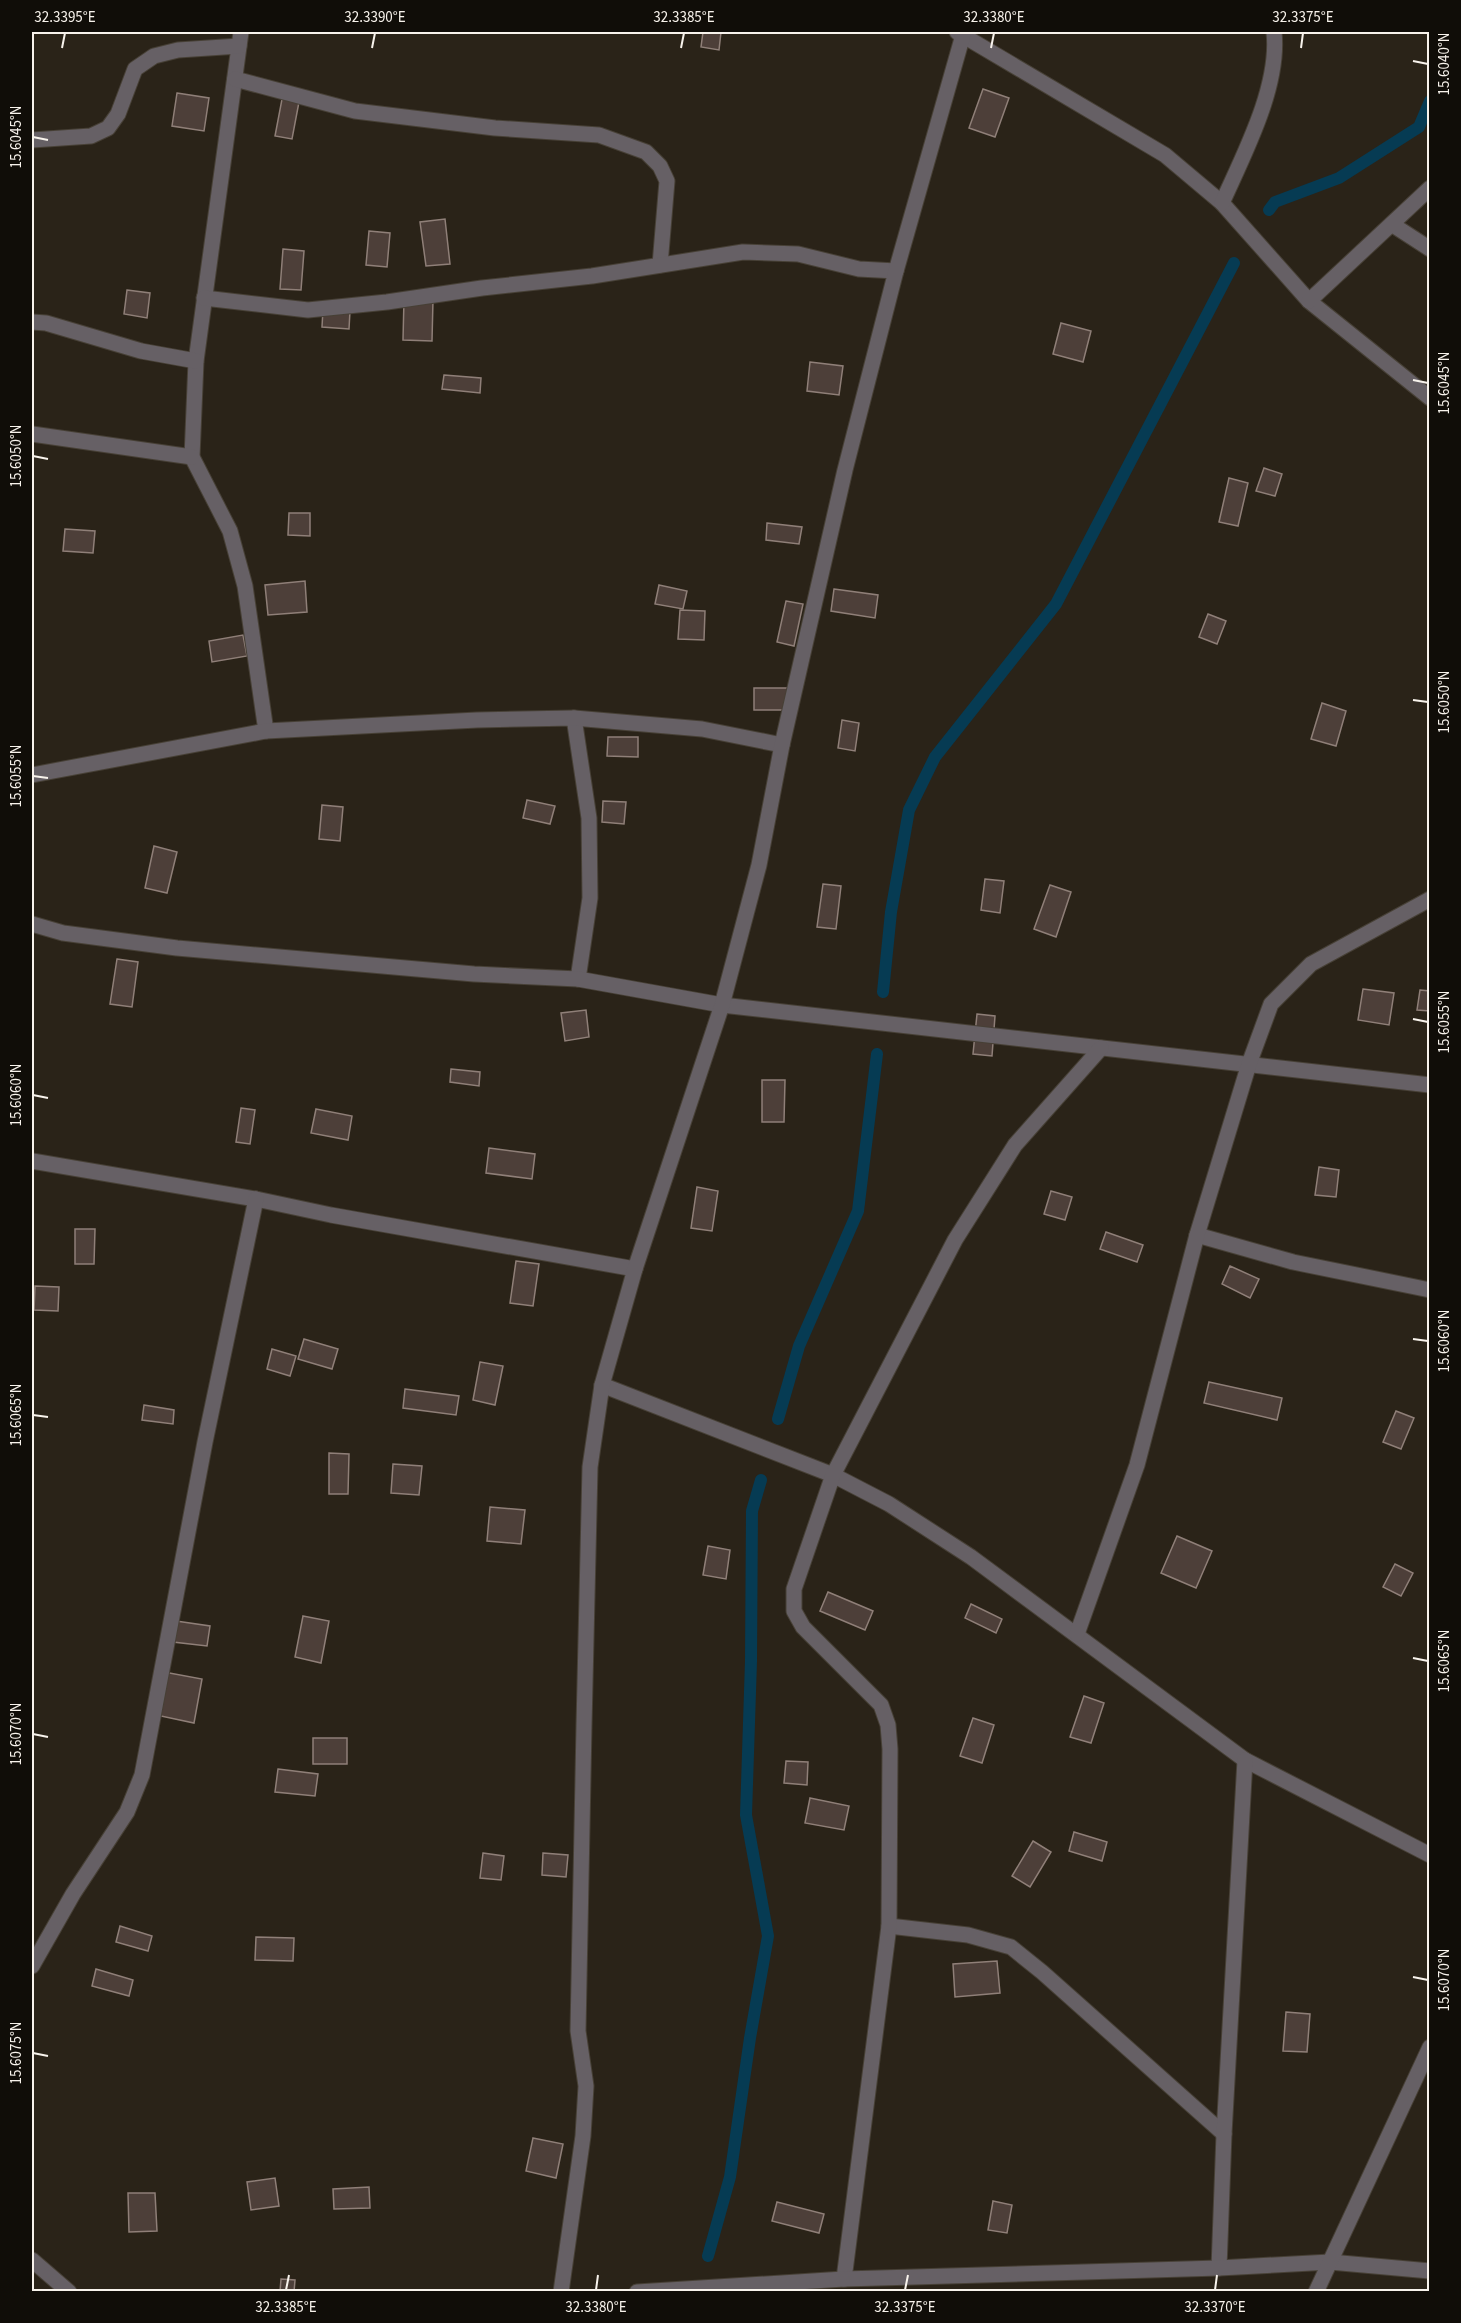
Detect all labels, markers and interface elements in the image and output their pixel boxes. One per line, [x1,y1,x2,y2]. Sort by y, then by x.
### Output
text: 32.3395°E [34,7,96,28]
text: 32.3390°E [344,7,406,28]
text: 32.3385°E [653,7,715,28]
text: 32.3380°E [963,7,1025,28]
text: 32.3375°E [1272,7,1334,28]
text: 15.6040°N [1434,32,1455,96]
text: 15.6045°N [6,105,27,169]
text: 15.6045°N [1434,351,1455,415]
text: 15.6050°N [6,424,27,488]
text: 15.6050°N [1434,670,1455,734]
text: 15.6055°N [6,744,27,808]
text: 15.6055°N [1434,990,1455,1054]
text: 15.6060°N [6,1063,27,1127]
text: 15.6060°N [1434,1309,1455,1373]
text: 15.6065°N [6,1383,27,1447]
text: 15.6065°N [1434,1629,1455,1693]
text: 15.6070°N [6,1702,27,1766]
text: 15.6070°N [1434,1948,1455,2012]
text: 15.6075°N [6,2021,27,2085]
text: 32.3385°E [255,2297,317,2318]
text: 32.3380°E [565,2297,627,2318]
text: 32.3375°E [874,2297,936,2318]
text: 32.3370°E [1184,2297,1246,2318]

